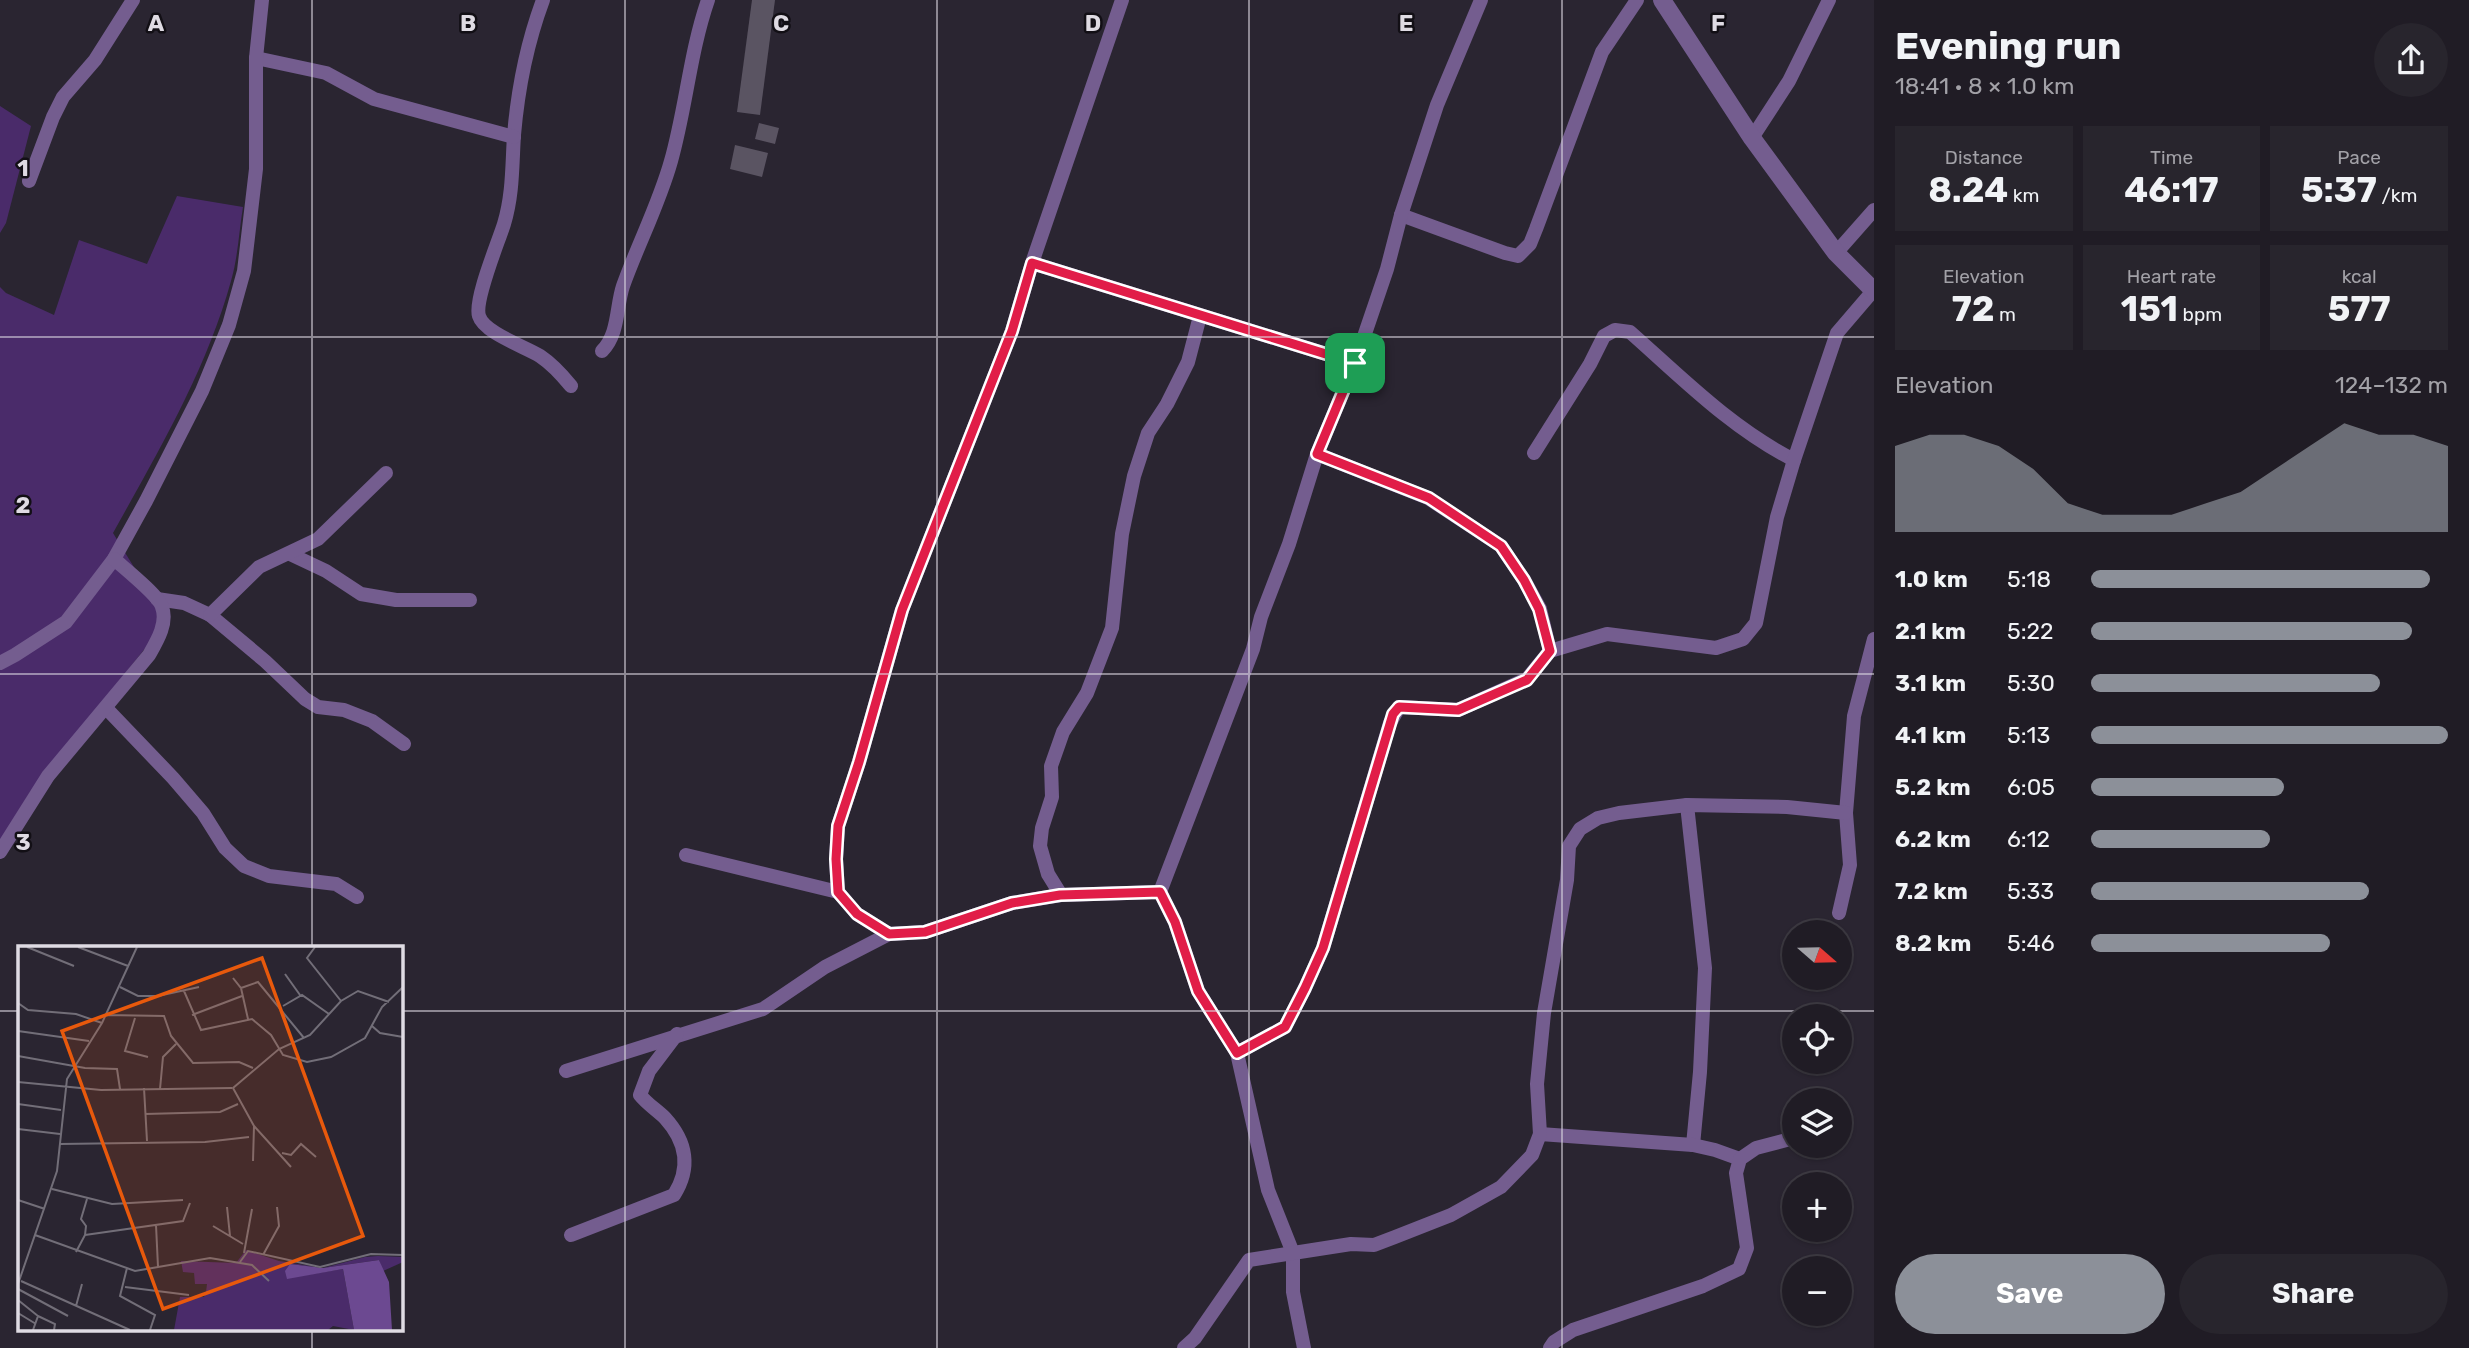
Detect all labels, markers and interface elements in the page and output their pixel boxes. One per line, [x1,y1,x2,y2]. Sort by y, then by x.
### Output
text: A [148,9,165,37]
text: B [460,9,476,37]
text: C [773,9,789,37]
text: D [1085,9,1101,37]
text: E [1399,9,1413,37]
text: F [1711,9,1725,37]
text: Evening run [1895,23,2121,69]
button: share [2374,23,2448,97]
text: 18:41 · 8 × 1.0 km [1895,72,2074,100]
text: Distance [1945,146,2023,169]
text: Time [2150,146,2193,169]
text: Pace [2337,146,2381,169]
text: 1 [17,154,29,182]
text: 8.24 [1928,169,2008,211]
text: 46:17 [2124,169,2219,211]
text: 5:37 [2301,169,2377,211]
text: km [2008,184,2040,207]
text: /km [2377,184,2417,207]
text: Elevation [1943,265,2025,288]
text: Heart rate [2127,265,2216,288]
text: kcal [2342,265,2377,288]
text: 72 [1952,288,1994,330]
text: 151 [2121,288,2178,330]
text: 577 [2328,288,2391,330]
text: m [1994,303,2016,326]
text: bpm [2178,303,2222,326]
pin [1325,333,1385,393]
icon: arrive [1336,344,1374,382]
text: Elevation [1895,371,1994,399]
text: 124–132 m [2335,371,2448,399]
text: 2 [16,491,30,519]
text: 1.0 km [1895,565,1968,593]
text: 5:18 [2007,565,2051,593]
text: 2.1 km [1895,617,1966,645]
text: 5:22 [2007,617,2054,645]
text: 3.1 km [1895,669,1966,697]
text: 5:30 [2007,669,2055,697]
text: 4.1 km [1895,721,1966,749]
text: 5:13 [2007,721,2050,749]
text: 5.2 km [1895,773,1971,801]
text: 6:05 [2007,773,2055,801]
text: 6.2 km [1895,825,1971,853]
text: 6:12 [2007,825,2050,853]
text: 3 [15,828,31,856]
text: 7.2 km [1895,877,1968,905]
text: 5:33 [2007,877,2054,905]
north arrow [1782,920,1852,990]
map controls [1782,920,1852,1326]
text: 8.2 km [1895,929,1971,957]
text: 5:46 [2007,929,2055,957]
inset map [18,946,402,1330]
button: locate [1782,1004,1852,1074]
button: layers [1782,1088,1852,1158]
button: + [1782,1172,1852,1242]
button: Save [1895,1254,2165,1334]
button: Share [2179,1254,2448,1334]
button: − [1782,1256,1852,1326]

